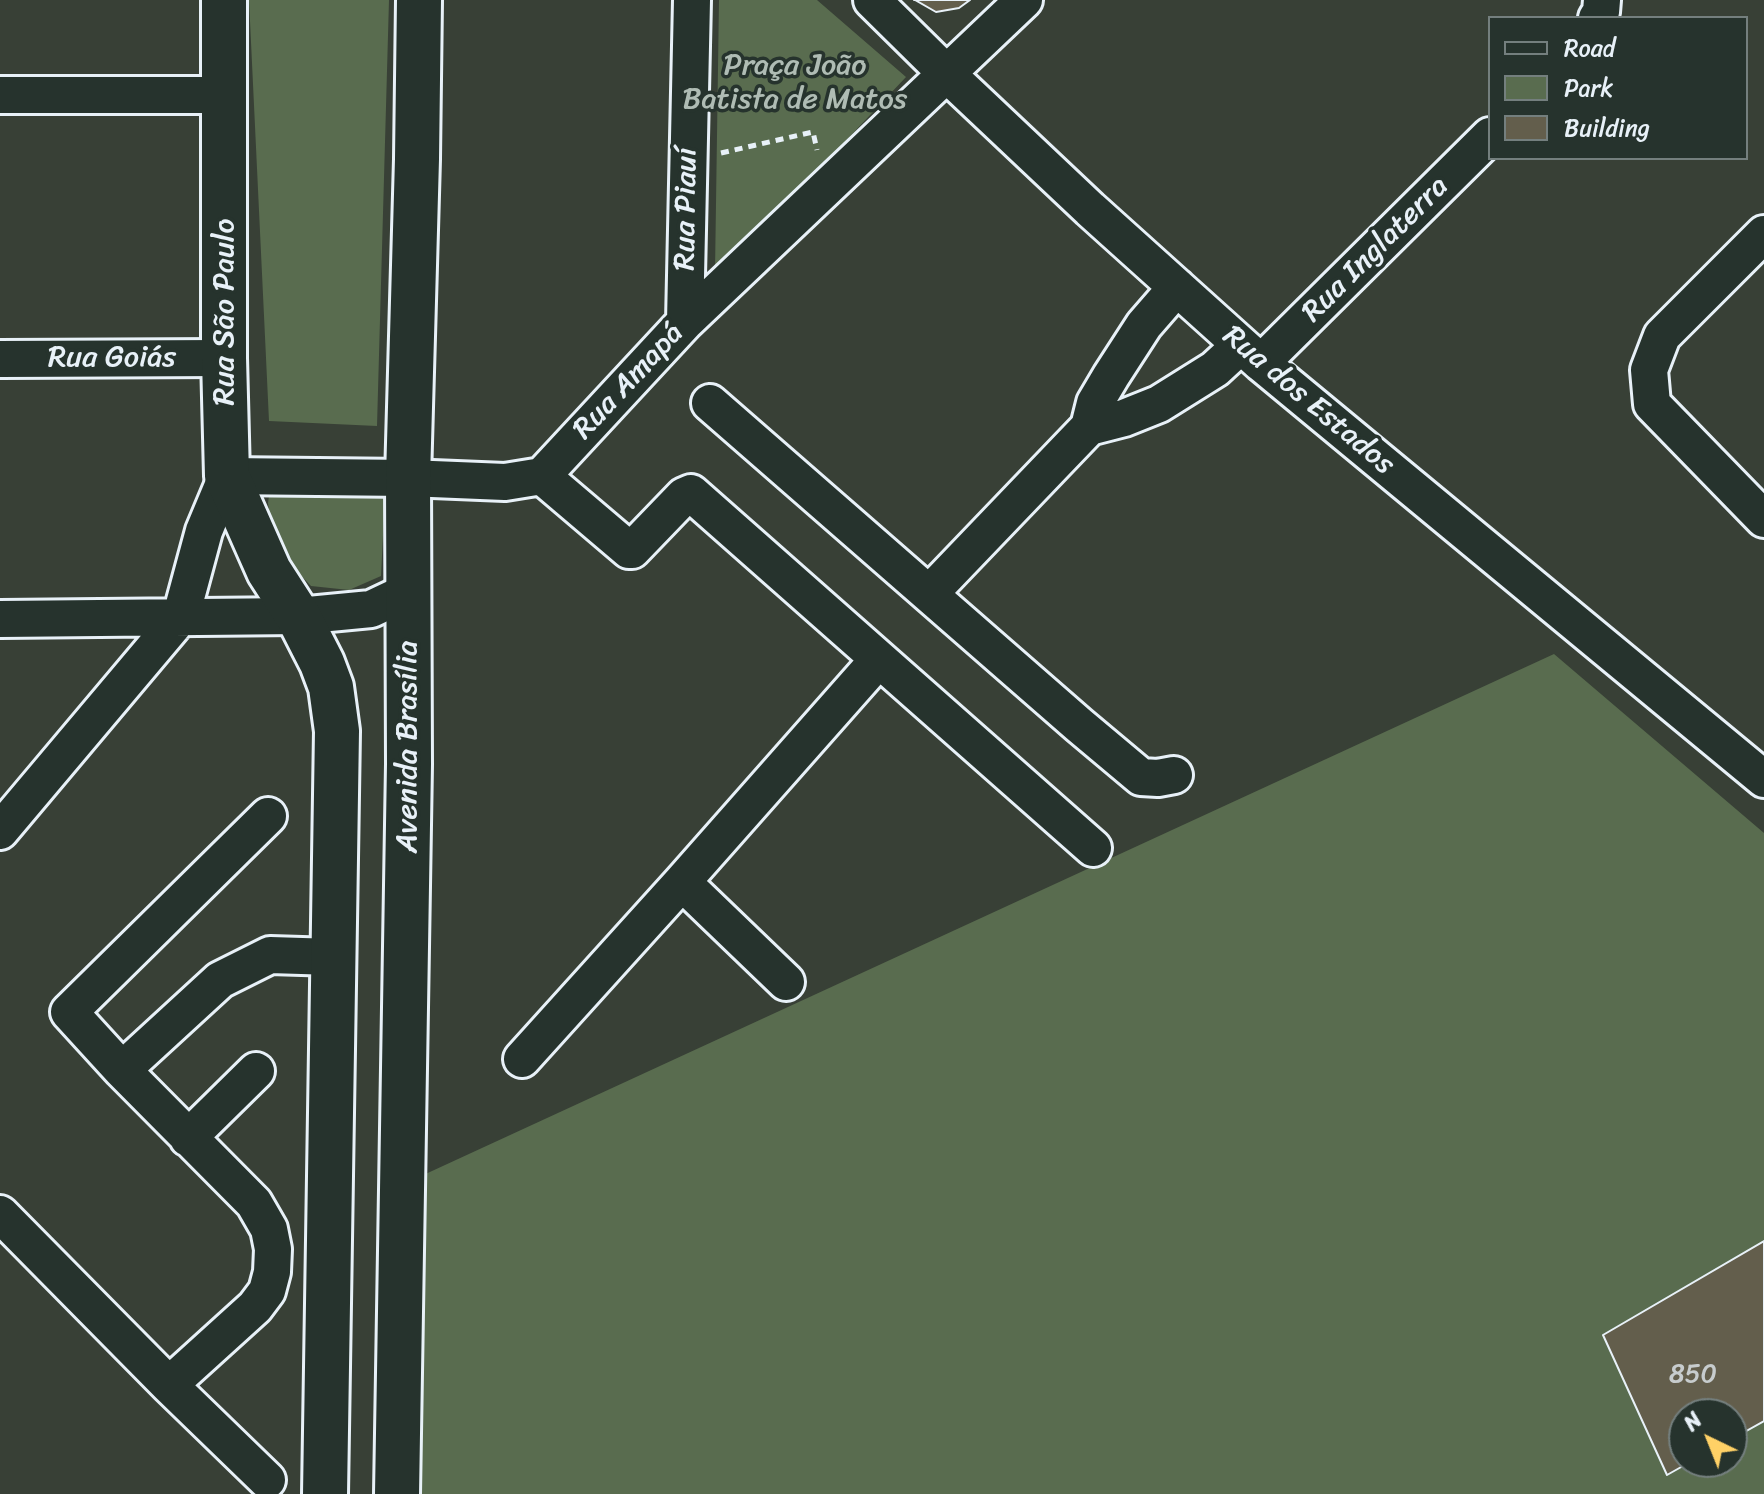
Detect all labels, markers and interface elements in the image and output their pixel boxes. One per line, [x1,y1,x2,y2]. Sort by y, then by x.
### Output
legend [1488,16,1748,160]
text: Road [1564,27,1615,69]
park label: Praça João Batista de Matos [683,48,907,118]
text: Park [1564,67,1613,109]
text: Building [1564,107,1650,149]
street label: Rua Piauí [668,147,706,271]
street label: Rua Inglaterra [1295,169,1457,331]
street label: Rua São Paulo [207,219,243,405]
street label: Rua Amapá [566,316,692,448]
street label: Rua dos Estados [1215,319,1401,483]
street label: Rua Goiás [48,340,176,376]
street label: Avenida Brasília [390,641,426,853]
house number: 850 [1669,1359,1717,1391]
north arrow [1668,1398,1748,1478]
text: N [1674,1402,1712,1441]

